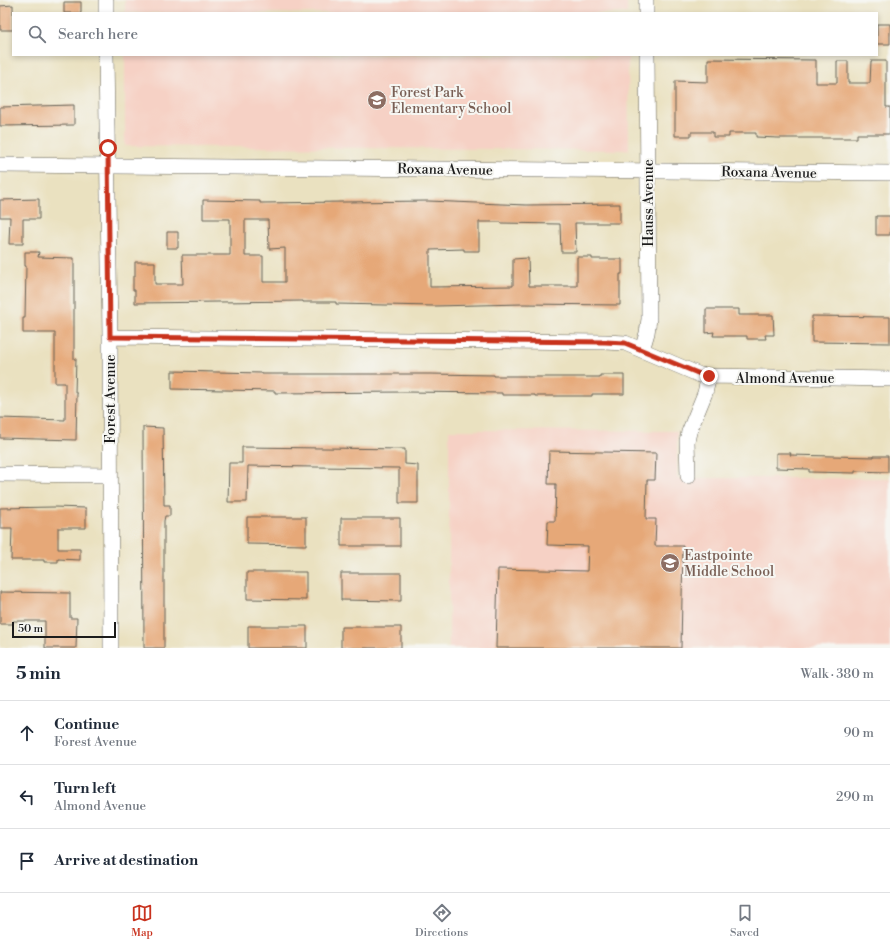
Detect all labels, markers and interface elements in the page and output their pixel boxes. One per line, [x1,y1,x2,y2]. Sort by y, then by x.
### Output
search box [12,12,878,56]
icon: search [26,23,48,45]
text: Search here [58,25,138,44]
place label: Forest Park Elementary School [391,84,511,118]
school or university icon: Forest Park Elementary School [366,89,388,111]
route start [99,139,117,157]
street label: Hauss Avenue [640,159,658,247]
street label: Roxana Avenue [397,160,493,180]
street label: Roxana Avenue [721,163,817,183]
street label: Forest Avenue [102,354,120,444]
route end [700,367,718,385]
street label: Almond Avenue [734,370,835,388]
place label: Eastpointe Middle School [684,547,774,581]
school or university icon: Eastpointe Middle School [659,552,681,574]
scale bar [12,620,116,639]
text: 50 m [18,622,43,636]
text: 5 min [16,663,61,685]
text: Walk · 380 m [800,666,874,682]
text: Continue [54,715,119,734]
icon: ahead [16,722,38,744]
text: 90 m [843,725,874,741]
text: Forest Avenue [54,734,137,750]
text: Turn left [54,779,116,798]
icon: left [16,786,38,808]
text: 290 m [836,789,874,805]
text: Almond Avenue [54,798,146,814]
icon: arrive [16,850,38,872]
text: Arrive at destination [54,851,198,870]
tab: Map [131,902,153,940]
tab: Directions [415,902,468,940]
tab: Saved [730,902,759,940]

